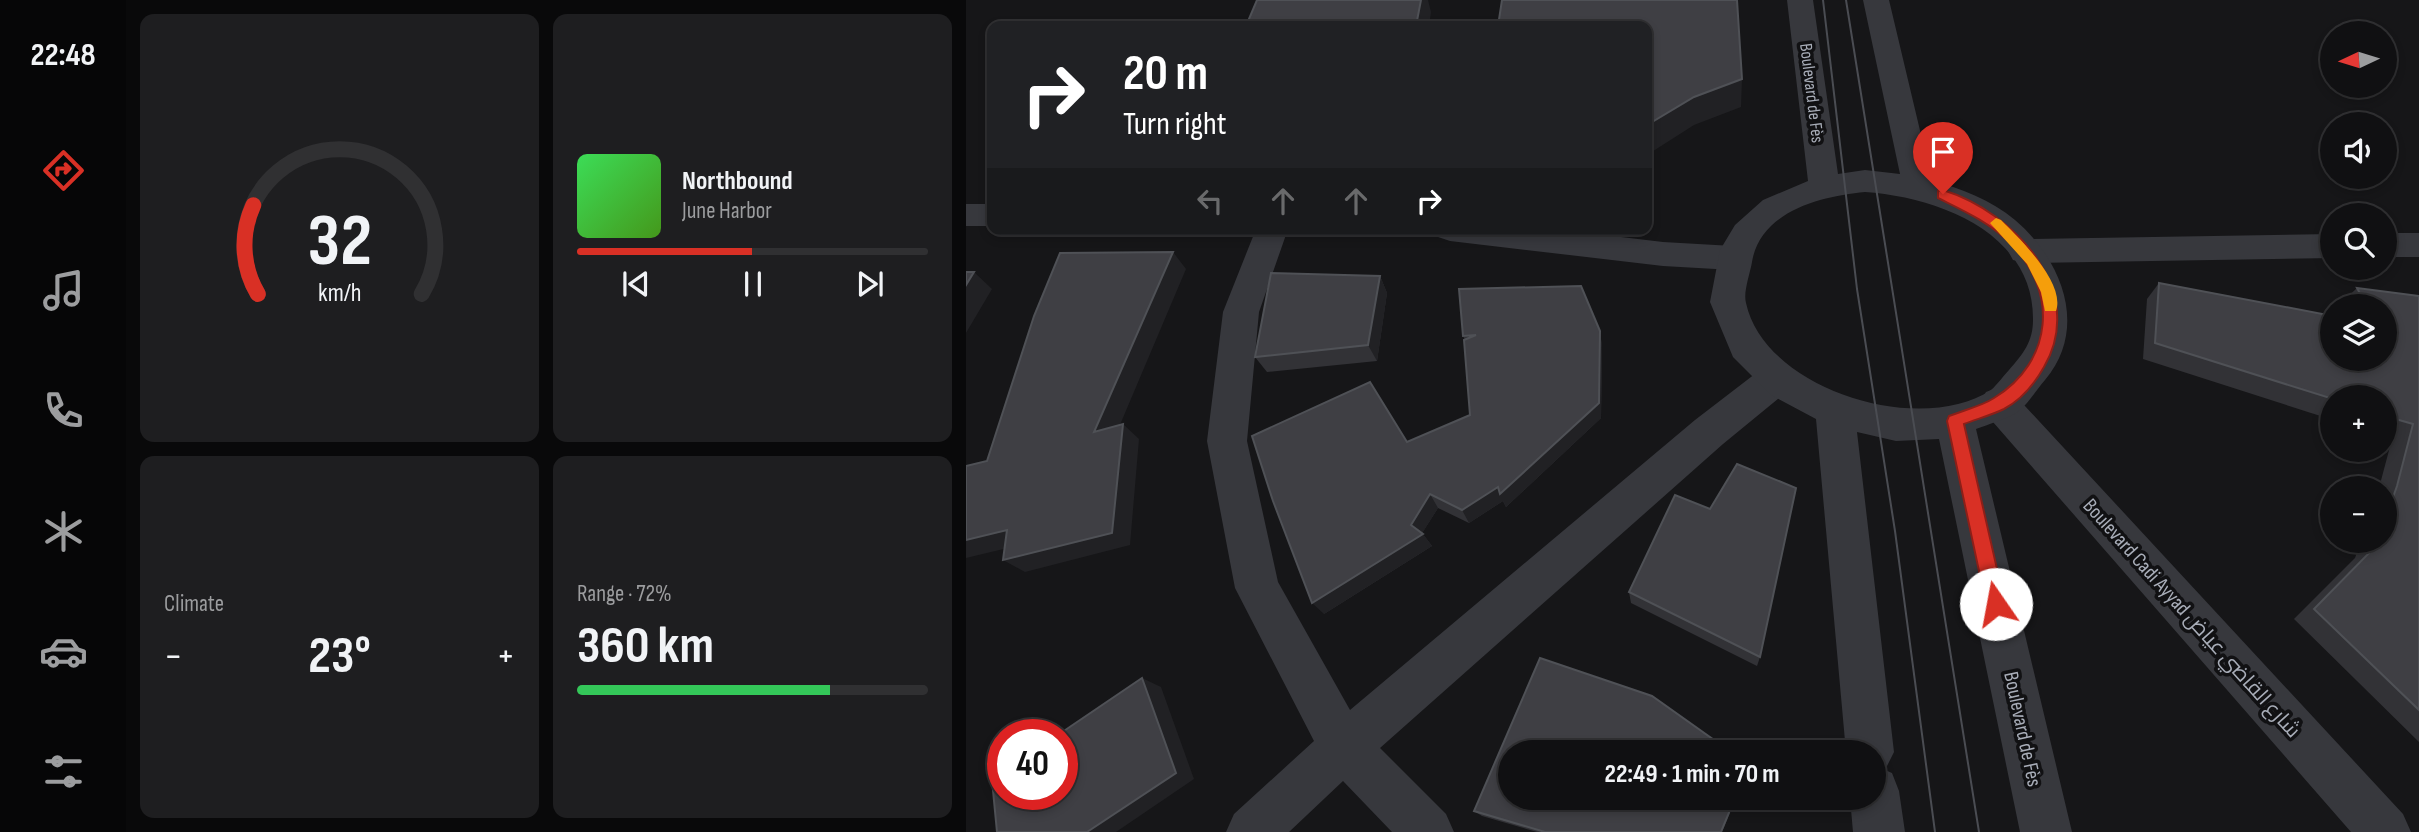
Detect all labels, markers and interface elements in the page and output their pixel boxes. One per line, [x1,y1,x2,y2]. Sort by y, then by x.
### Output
north arrow [2320,21,2398,98]
map controls [2320,21,2397,553]
text: 22:48 [30,36,96,75]
street label: Boulevard de Fès [1795,42,1828,144]
text: 20 m [1123,45,1208,104]
icon: right [1008,49,1099,140]
text: Turn right [1123,105,1227,144]
button: sound [2320,112,2397,189]
pin [1913,122,1973,194]
icon: arrive [1924,133,1962,171]
icon: directions [39,146,88,195]
text: Northbound [682,166,793,197]
icon: left [1191,182,1229,220]
icon: ahead [1264,182,1302,220]
icon: ahead [1337,182,1375,220]
icon: right [1410,182,1448,220]
text: June Harbor [682,197,772,225]
text: 32 [307,199,372,287]
button: search [2320,203,2397,280]
icon: previous [617,265,655,303]
icon: pause [734,265,772,303]
icon: next [851,265,889,303]
icon: music [39,266,88,315]
text: km/h [318,278,361,309]
button: layers [2320,294,2397,371]
button: + [2320,385,2397,462]
icon: phone [39,386,88,435]
button: − [2320,476,2397,553]
street label: Boulevard Cadi Ayyad شارع القاضي عياض [2076,494,2306,744]
icon: climate [39,507,88,556]
position arrow [1959,567,2033,641]
text: Range · 72% [577,580,672,608]
text: Climate [164,590,224,618]
text: 360 km [577,615,714,678]
text: 23° [308,625,371,688]
icon: car [39,627,88,676]
text: − [164,634,183,679]
text: + [496,634,515,679]
street label: Boulevard de Fès [1998,669,2047,789]
speed limit sign: 40 [987,719,1078,810]
icon: filters [39,747,88,796]
text: 22:49 · 1 min · 70 m [1605,759,1779,790]

